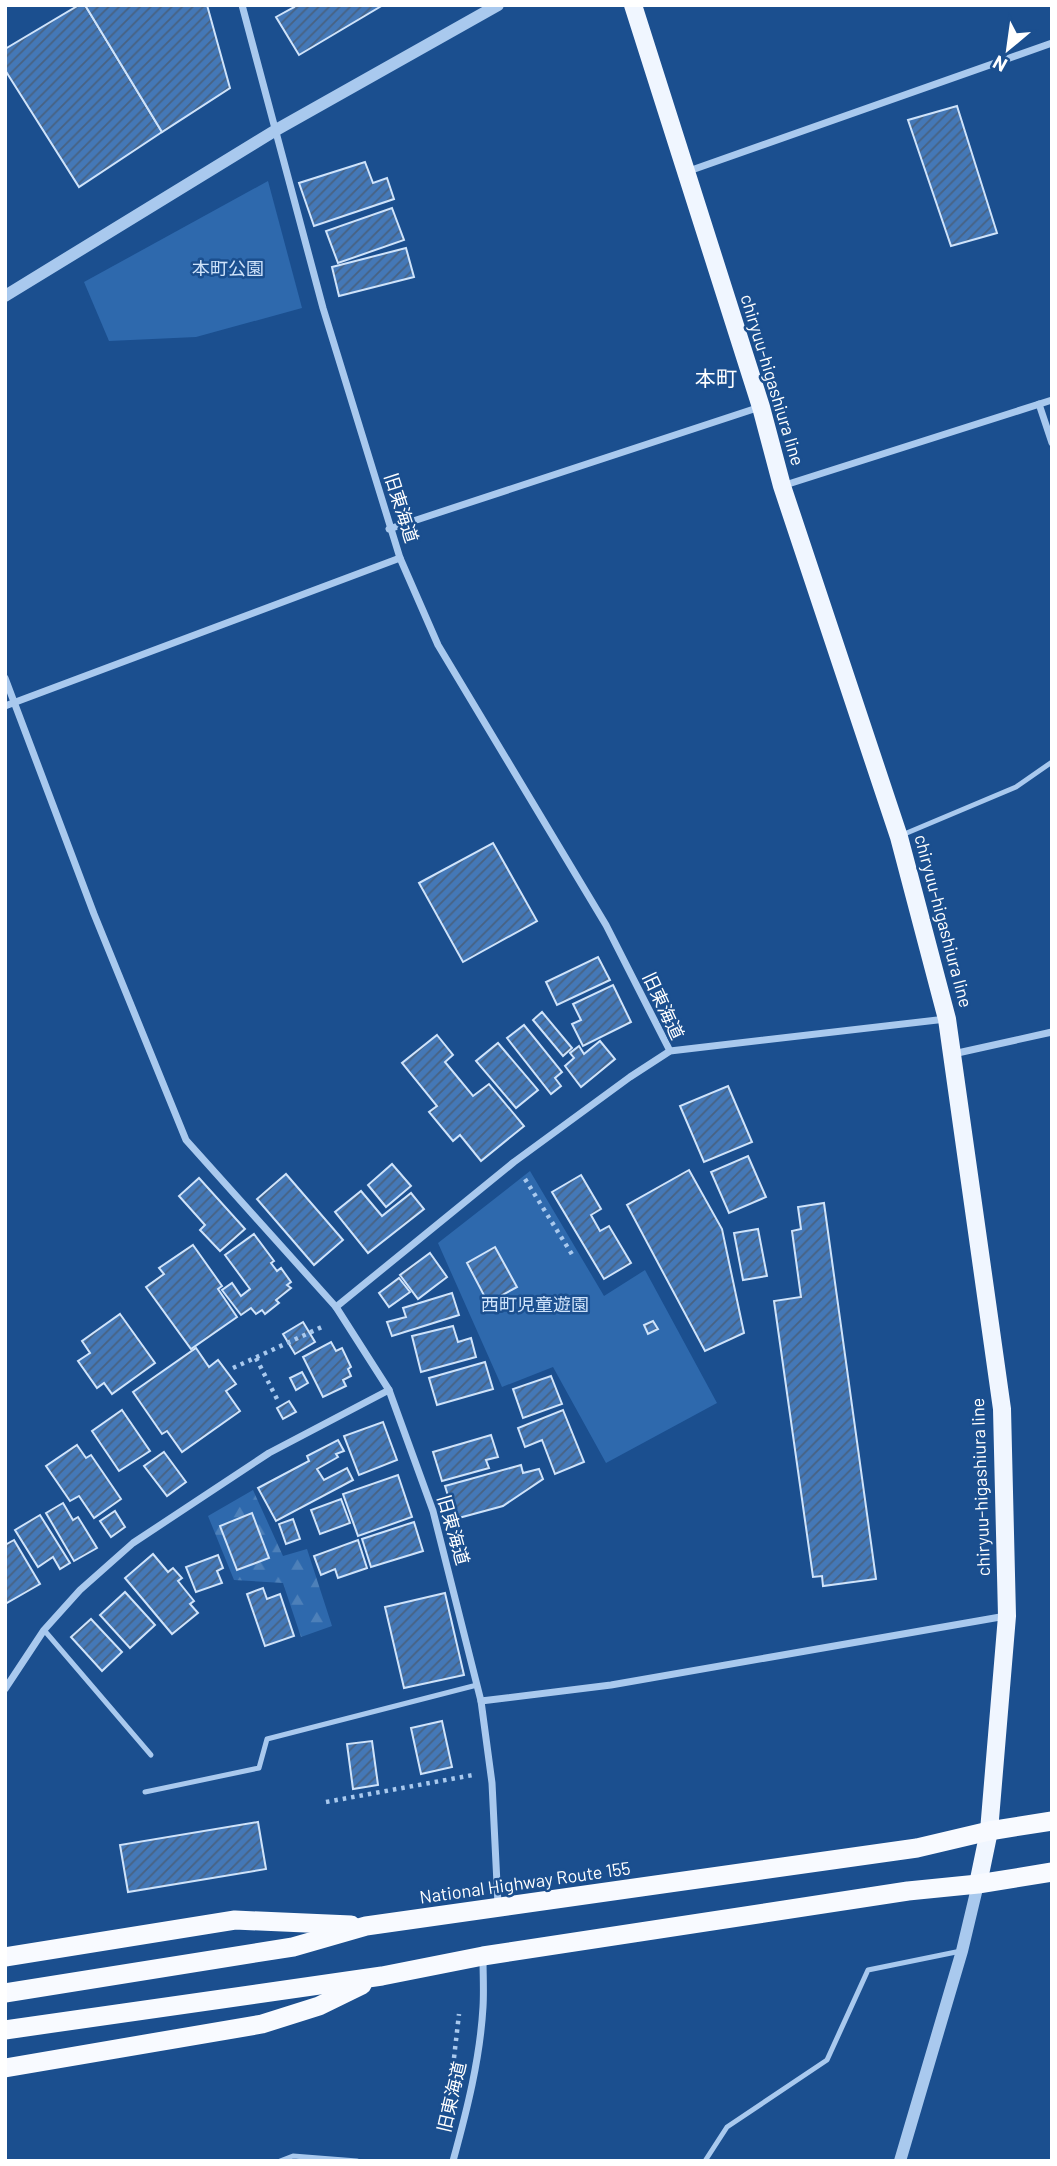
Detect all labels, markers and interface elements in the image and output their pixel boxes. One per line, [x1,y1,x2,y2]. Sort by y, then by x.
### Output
north arrow [973,14,1043,84]
text: N [988,51,1011,77]
park label: 本町公園 [192,257,264,279]
street label: chiryuu-higashiura line [736,291,810,468]
district label: 本町 [695,365,737,390]
street label: 旧東海道 [380,470,424,545]
street label: chiryuu-higashiura line [910,832,978,1010]
street label: 旧東海道 [639,968,689,1043]
park label: 西町児童遊園 [481,1293,589,1315]
street label: chiryuu-higashiura line [966,1398,994,1577]
street label: 旧東海道 [433,1492,474,1567]
street label: National Highway Route 155 [418,1856,632,1908]
street label: 旧東海道 [432,2059,470,2134]

